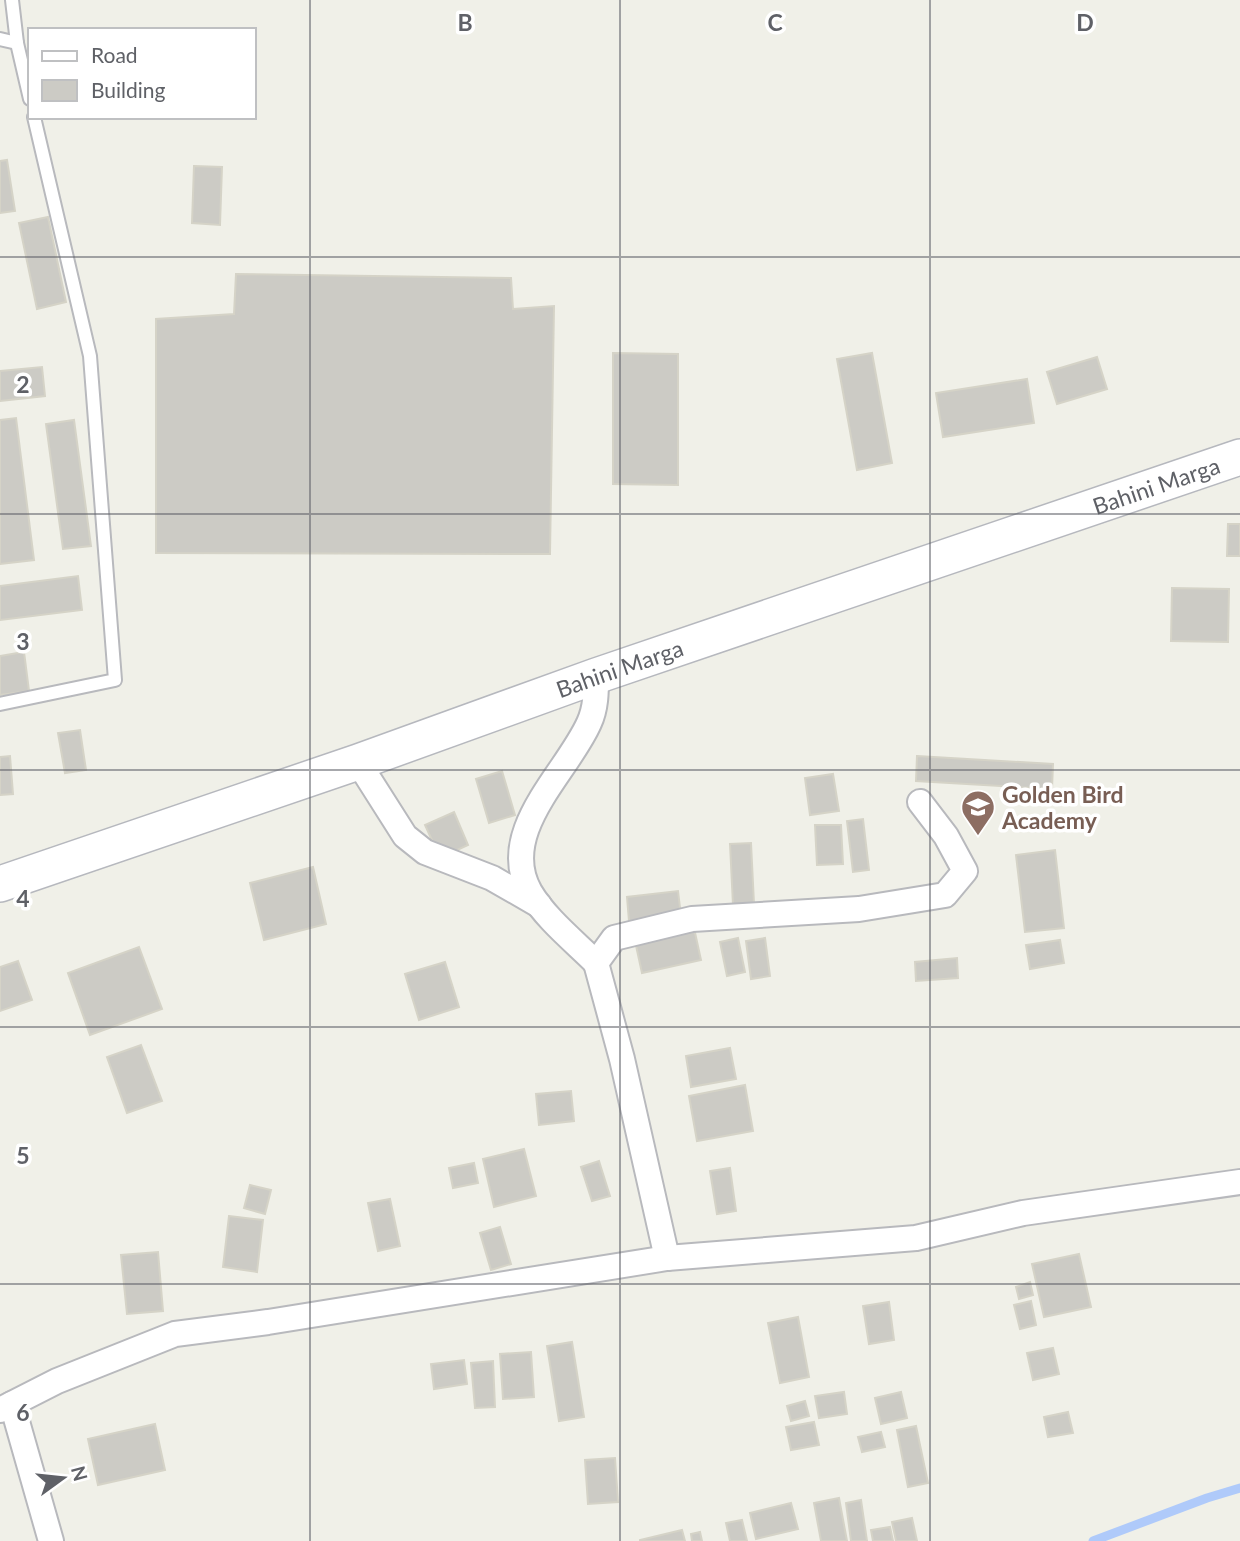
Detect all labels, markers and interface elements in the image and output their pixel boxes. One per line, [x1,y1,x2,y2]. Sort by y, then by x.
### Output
text: B [457,8,473,36]
text: C [767,8,783,36]
text: D [1076,8,1094,36]
legend [28,28,256,119]
text: Road [91,42,138,67]
text: Building [91,77,166,102]
text: 2 [16,370,30,398]
street label: Bahini Marga [1089,451,1224,520]
text: 3 [16,627,30,655]
street label: Bahini Marga [552,633,687,703]
place label: Golden Bird Academy [1001,780,1124,834]
school or university icon: Golden Bird Academy [959,788,997,837]
text: 4 [16,884,30,912]
text: 5 [16,1141,30,1169]
text: 6 [16,1398,30,1426]
north arrow [28,1443,98,1513]
text: N [67,1463,93,1484]

